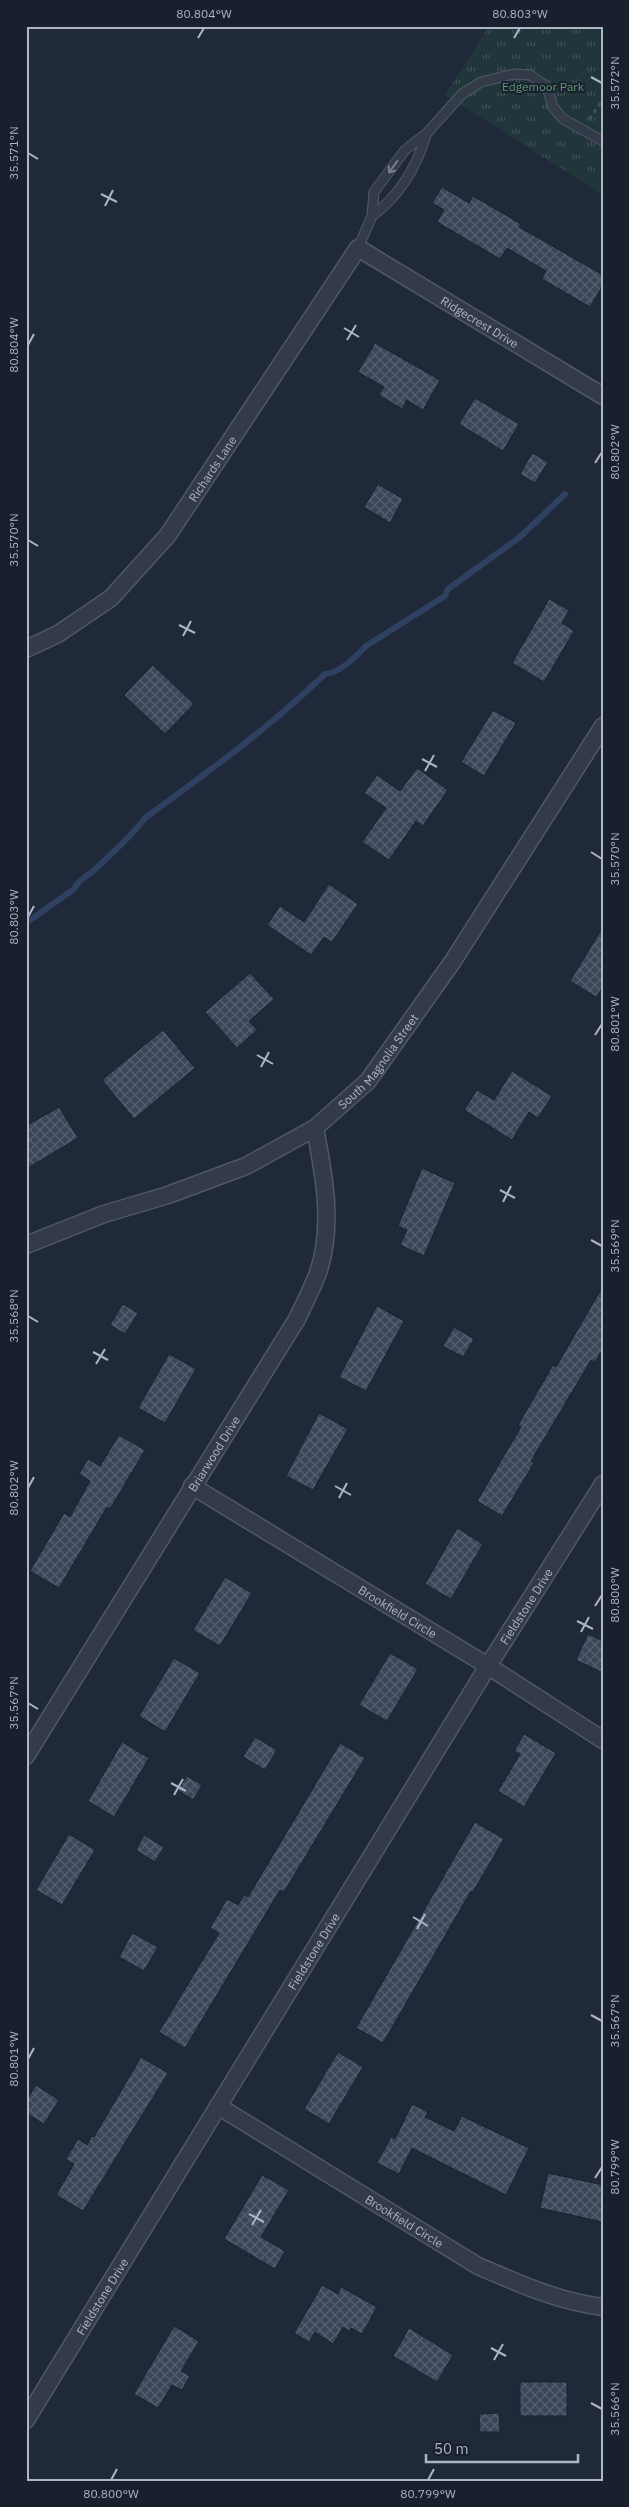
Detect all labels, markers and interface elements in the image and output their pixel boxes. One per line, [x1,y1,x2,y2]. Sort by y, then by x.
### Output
text: 80.804°W [176,6,232,21]
text: 80.803°W [492,6,548,21]
text: 35.572°N [607,56,622,110]
park label: Edgemoor Park [502,79,585,94]
text: 35.571°N [6,126,21,180]
one-way arrow [387,160,398,173]
street label: Ridgecrest Drive [438,292,522,351]
text: 80.804°W [6,317,21,373]
text: 80.802°W [607,424,622,480]
street label: Richards Lane [185,432,239,504]
text: 35.570°N [6,513,21,567]
text: 35.570°N [607,832,622,886]
text: 80.803°W [6,889,21,945]
text: 80.801°W [607,996,622,1052]
street label: South Magnolia Street [335,1011,421,1112]
text: 35.569°N [607,1219,622,1273]
text: 35.568°N [6,1289,21,1343]
street label: Briarwood Drive [184,1412,243,1494]
text: 80.802°W [6,1460,21,1516]
street label: Fieldstone Drive [496,1565,556,1647]
text: 80.800°W [607,1567,622,1623]
street label: Brookfield Circle [356,1582,440,1641]
text: 35.567°N [6,1676,21,1730]
street label: Fieldstone Drive [284,1910,343,1992]
text: 35.567°N [607,1994,622,2048]
text: 80.801°W [6,2031,21,2087]
text: 80.799°W [607,2139,622,2195]
street label: Brookfield Circle [363,2191,447,2251]
street label: Fieldstone Drive [73,2255,131,2338]
text: 35.566°N [607,2382,622,2436]
scale bar [426,2432,579,2464]
text: 50 m [434,2439,469,2458]
text: 80.800°W [83,2486,139,2501]
text: 80.799°W [400,2486,456,2501]

